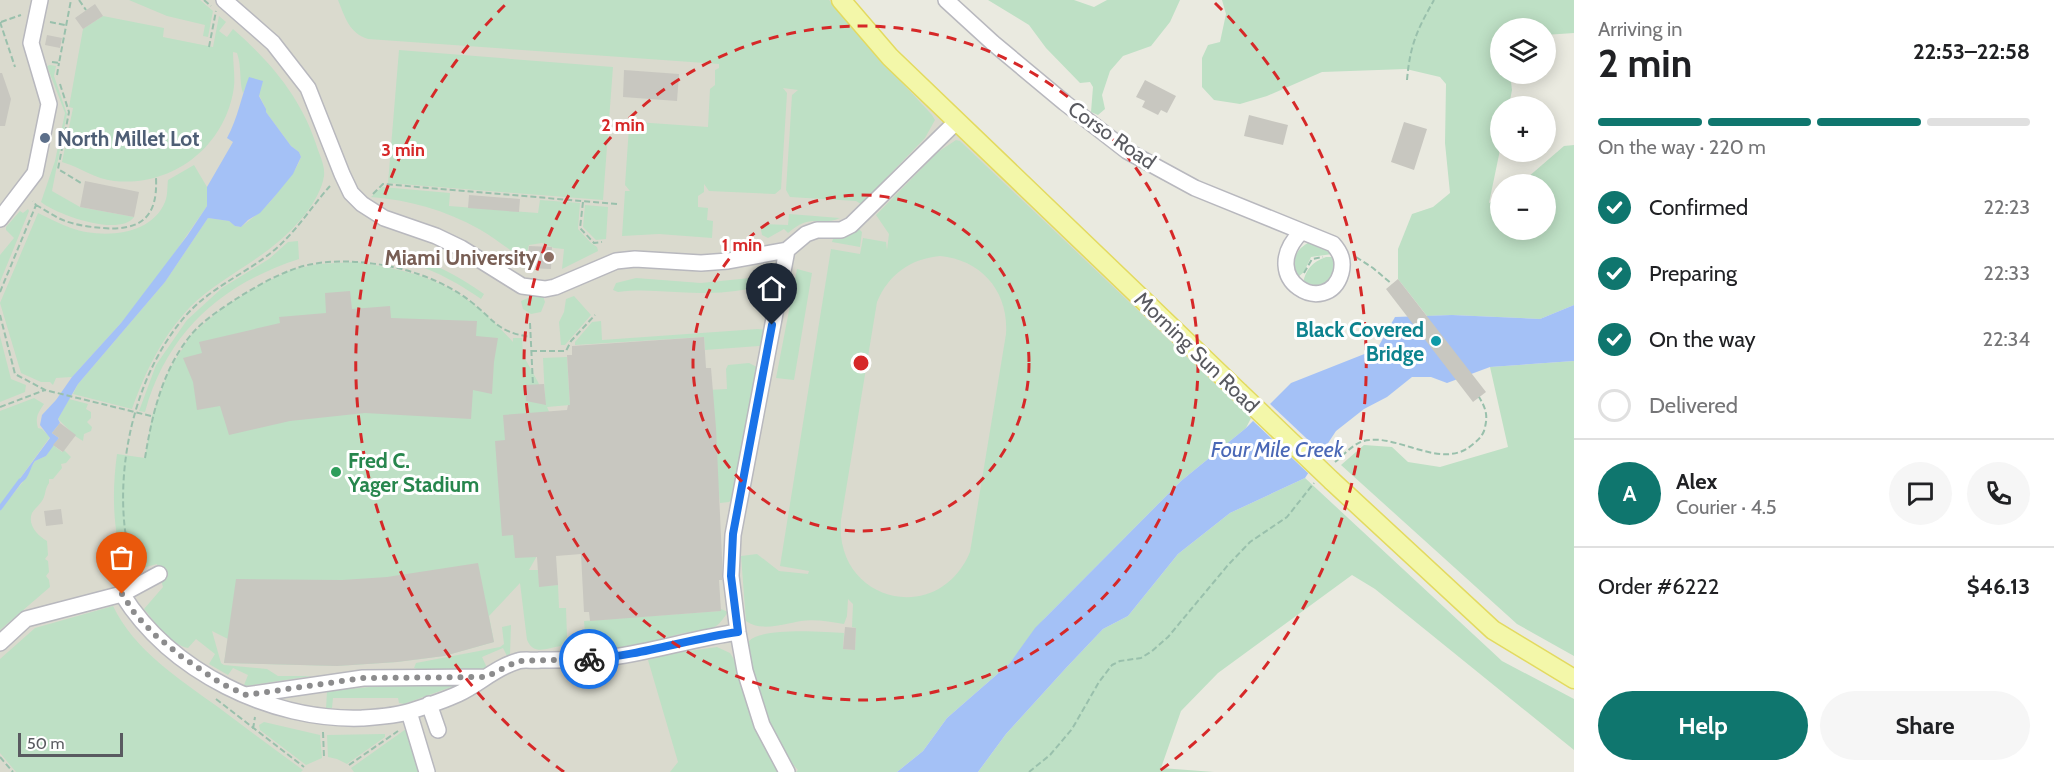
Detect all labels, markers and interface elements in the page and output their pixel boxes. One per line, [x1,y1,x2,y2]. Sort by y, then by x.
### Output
text: Arriving in [1598,17,1682,41]
map controls [1490,18,1556,240]
button: layers [1490,18,1556,84]
text: 22:53–22:58 [1913,38,2030,65]
text: 2 min [1598,39,1692,87]
street label: Corso Road [1063,96,1161,174]
button: + [1490,96,1556,162]
text: 2 min [601,114,645,136]
place label: North Millet Lot [57,126,199,151]
marker: North Millet Lot [38,131,52,145]
text: On the way · 220 m [1598,135,1766,159]
text: 3 min [381,139,425,161]
button: − [1490,174,1556,240]
icon: check [1598,191,1631,224]
text: Confirmed [1649,194,1748,221]
text: 22:23 [1984,195,2030,219]
text: 1 min [722,234,762,256]
place label: Miami University [384,245,538,270]
marker: Miami University [542,250,556,264]
icon: check [1598,257,1631,290]
text: Preparing [1649,260,1737,287]
text: 22:33 [1983,261,2030,285]
pin [746,263,797,325]
icon: home [755,272,788,305]
street label: Morning Sun Road [1130,286,1264,418]
place label: Black Covered Bridge [1296,317,1424,366]
icon: check [1598,323,1631,356]
text: On the way [1649,326,1756,353]
text: 22:34 [1983,327,2030,351]
marker: Black Covered Bridge [1429,334,1443,348]
centre of rings [851,353,871,373]
text: Delivered [1649,392,1738,419]
water label: Four Mile Creek [1211,436,1344,463]
place label: Fred C. Yager Stadium [347,448,479,497]
button: chat [1889,462,1952,525]
button: phone [1967,462,2030,525]
marker: Fred C. Yager Stadium [329,465,343,479]
text: Alex [1676,468,1717,495]
text: A [1623,480,1636,507]
text: Courier · 4.5 [1676,495,1777,519]
pin [96,532,147,594]
icon: bag [105,541,138,574]
text: Order #6222 [1598,573,1719,600]
text: $46.13 [1967,573,2030,600]
courier [559,629,619,689]
icon: bike [573,643,606,676]
button: Help [1598,691,1808,760]
button: Share [1820,691,2030,760]
scale bar [18,730,123,758]
text: 50 m [27,734,64,753]

